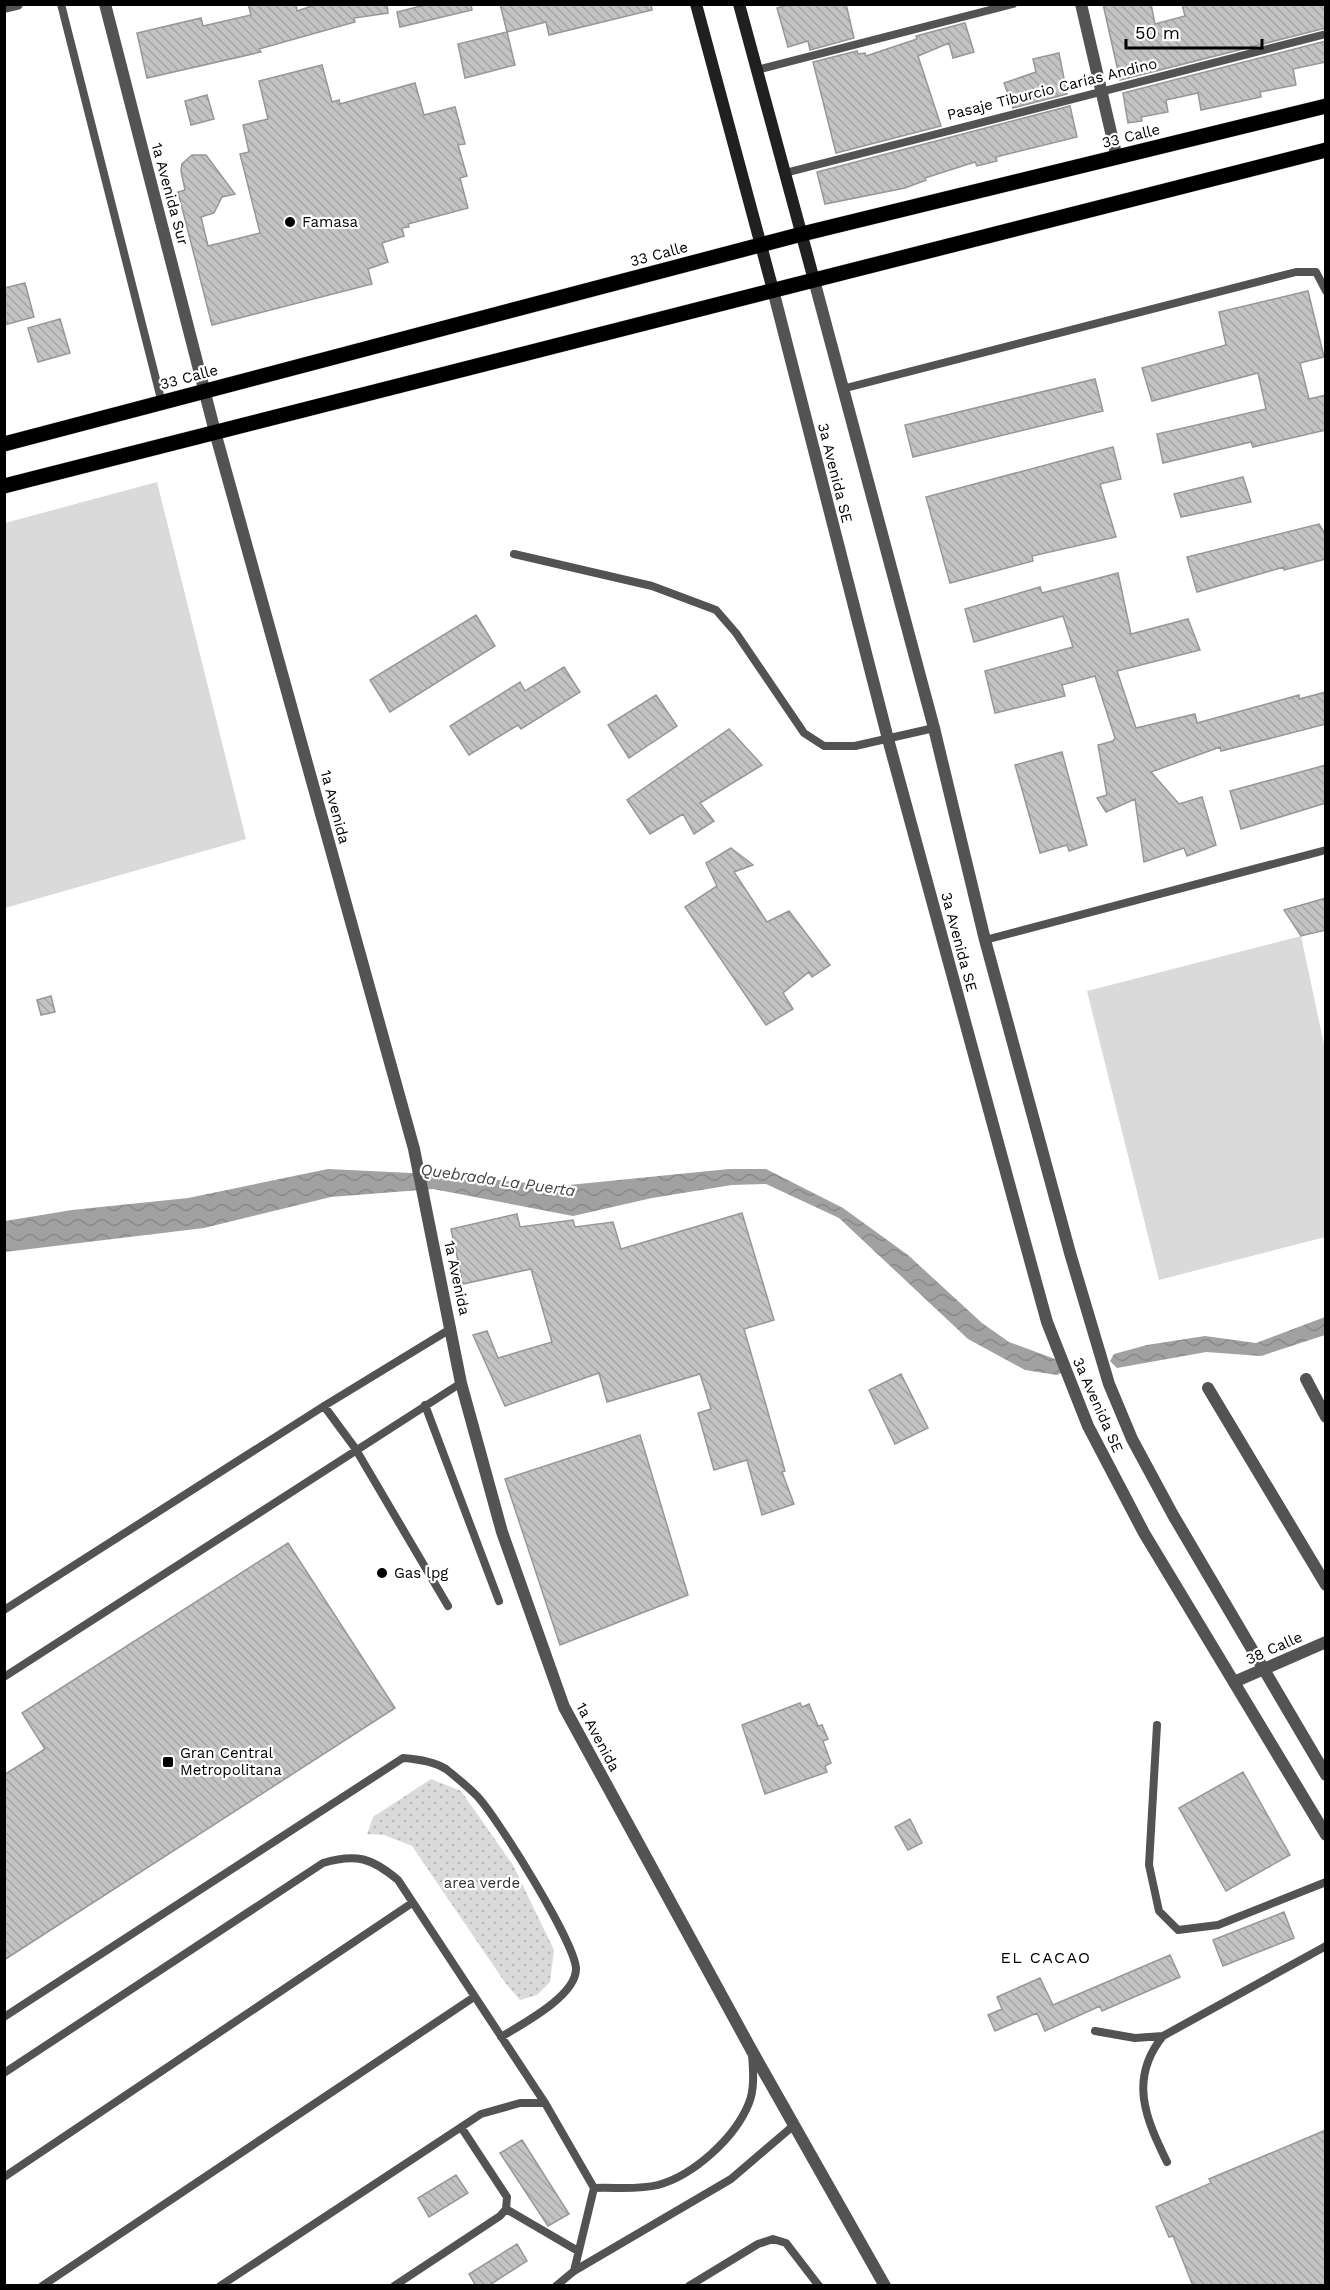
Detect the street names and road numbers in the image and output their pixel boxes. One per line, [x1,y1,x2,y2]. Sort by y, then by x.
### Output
street label: Pasaje Tiburcio Carías Andino [945,54,1159,124]
street label: 33 Calle [1100,120,1162,152]
street label: 1a Avenida Sur [148,141,192,247]
street label: 33 Calle [628,238,690,270]
street label: 33 Calle [158,361,220,393]
street label: 3a Avenida SE [814,421,856,525]
street label: 1a Avenida [317,768,354,846]
street label: 3a Avenida SE [937,890,981,994]
street label: 1a Avenida [440,1239,474,1317]
street label: 3a Avenida SE [1069,1355,1127,1455]
street label: 38 Calle [1243,1628,1305,1668]
street label: 1a Avenida [572,1699,624,1775]

